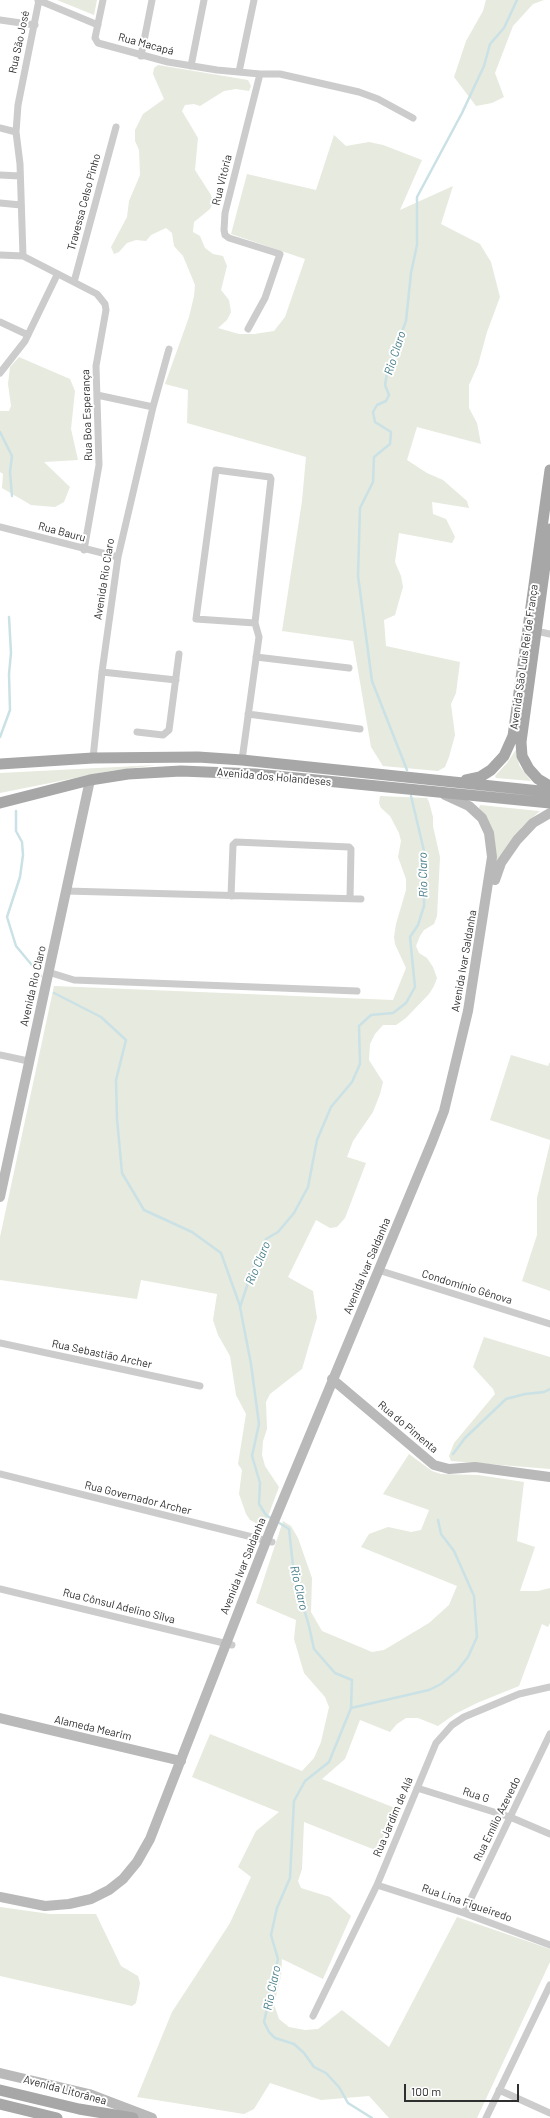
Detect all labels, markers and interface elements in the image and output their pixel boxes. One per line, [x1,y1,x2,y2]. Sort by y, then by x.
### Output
street label: Rua São José [6,9,32,75]
street label: Rua Macapá [117,30,175,58]
street label: Travessa Celso Pinho [65,152,103,252]
street label: Rua Vitória [209,153,235,207]
water label: Rio Claro [381,329,409,377]
street label: Rua Boa Esperança [79,369,95,461]
street label: Rua Bauru [37,519,87,545]
street label: Avenida Rio Claro [91,537,117,621]
street label: Avenida São Luís Rei de França [507,584,541,730]
street label: Avenida dos Holandeses [216,765,332,789]
water label: Rio Claro [415,852,431,898]
street label: Avenida Ivar Saldanha [449,909,479,1013]
street label: Avenida Rio Claro [17,944,49,1028]
street label: Avenida Ivar Saldanha [341,1216,393,1316]
water label: Rio Claro [243,1239,273,1287]
street label: Condomínio Gênova [420,1267,514,1307]
street label: Rua Sebastião Archer [51,1337,153,1371]
street label: Rua do Pimenta [375,1398,441,1456]
street label: Rua Governador Archer [83,1478,193,1518]
street label: Avenida Ivar Saldanha [218,1516,268,1616]
water label: Rio Claro [287,1564,311,1612]
street label: Rua Cônsul Adelino Silva [62,1586,176,1626]
street label: Alameda Mearim [53,1713,133,1743]
street label: Rua Jardim de Alá [370,1775,416,1859]
street label: Rua Emílio Azevedo [471,1775,523,1863]
street label: Rua G [461,1785,491,1805]
street label: Rua Lina Figueiredo [420,1881,514,1925]
water label: Rio Claro [260,1964,284,2012]
street label: Avenida Litorânea [22,2073,108,2107]
scale bar [406,2076,521,2102]
text: 100 m [411,2084,441,2098]

